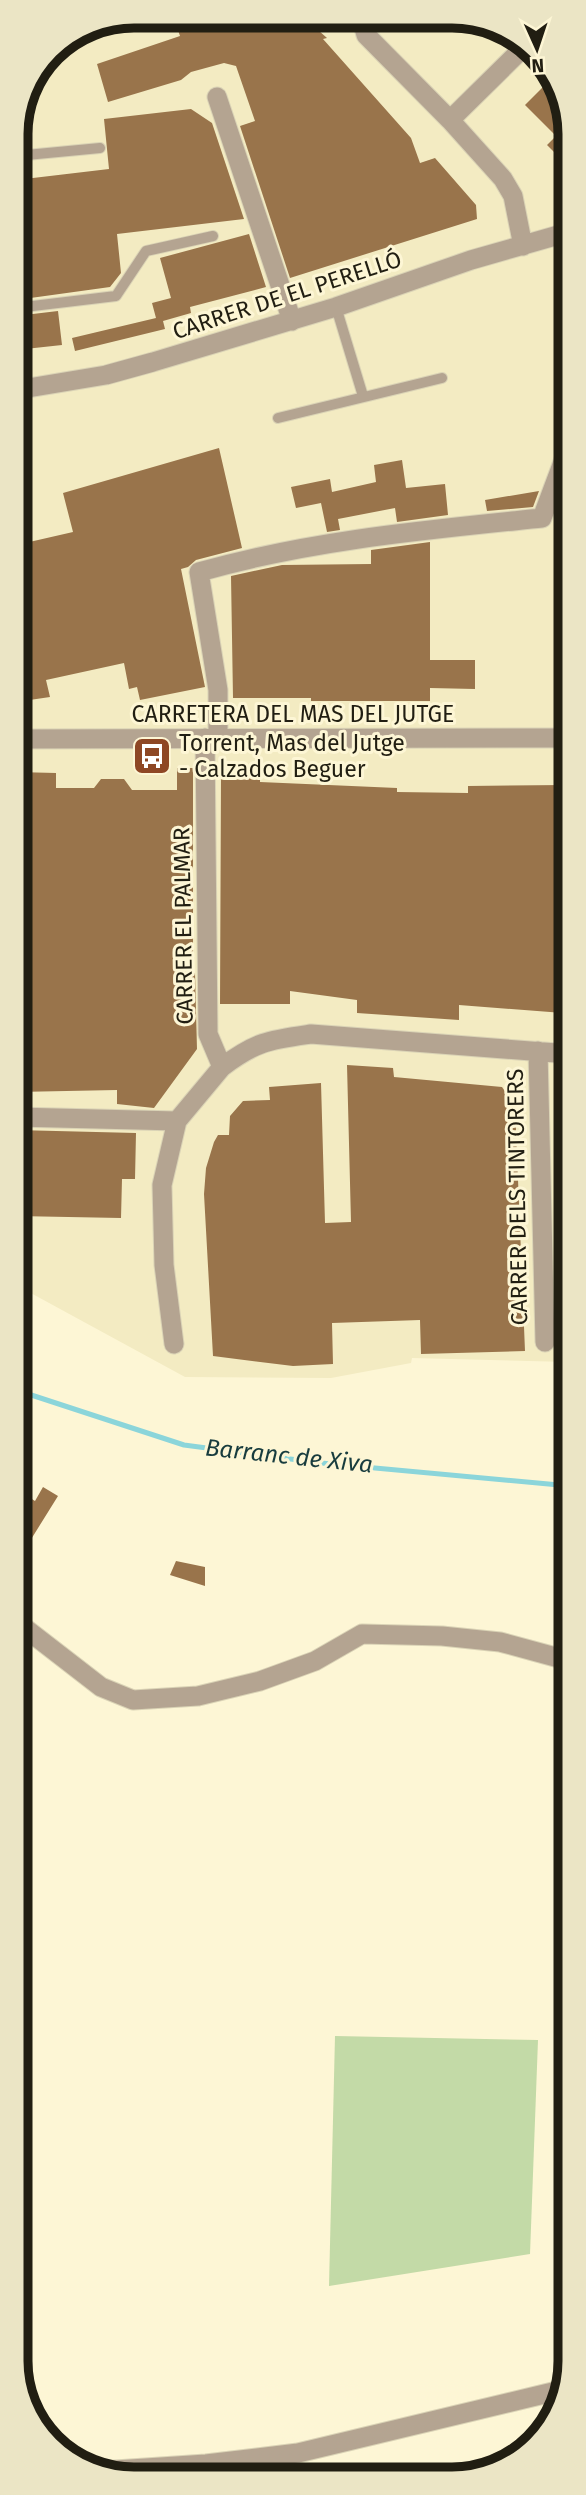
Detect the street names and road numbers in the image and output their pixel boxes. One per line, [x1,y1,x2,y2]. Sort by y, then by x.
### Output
street label: CARRER DE EL PERELLÓ [169,244,405,345]
street label: CARRETERA DEL MAS DEL JUTGE [132,700,454,728]
street label: CARRER EL PALMAR [167,827,199,1025]
street label: CARRER DELS TINTORERS [501,1068,533,1326]

